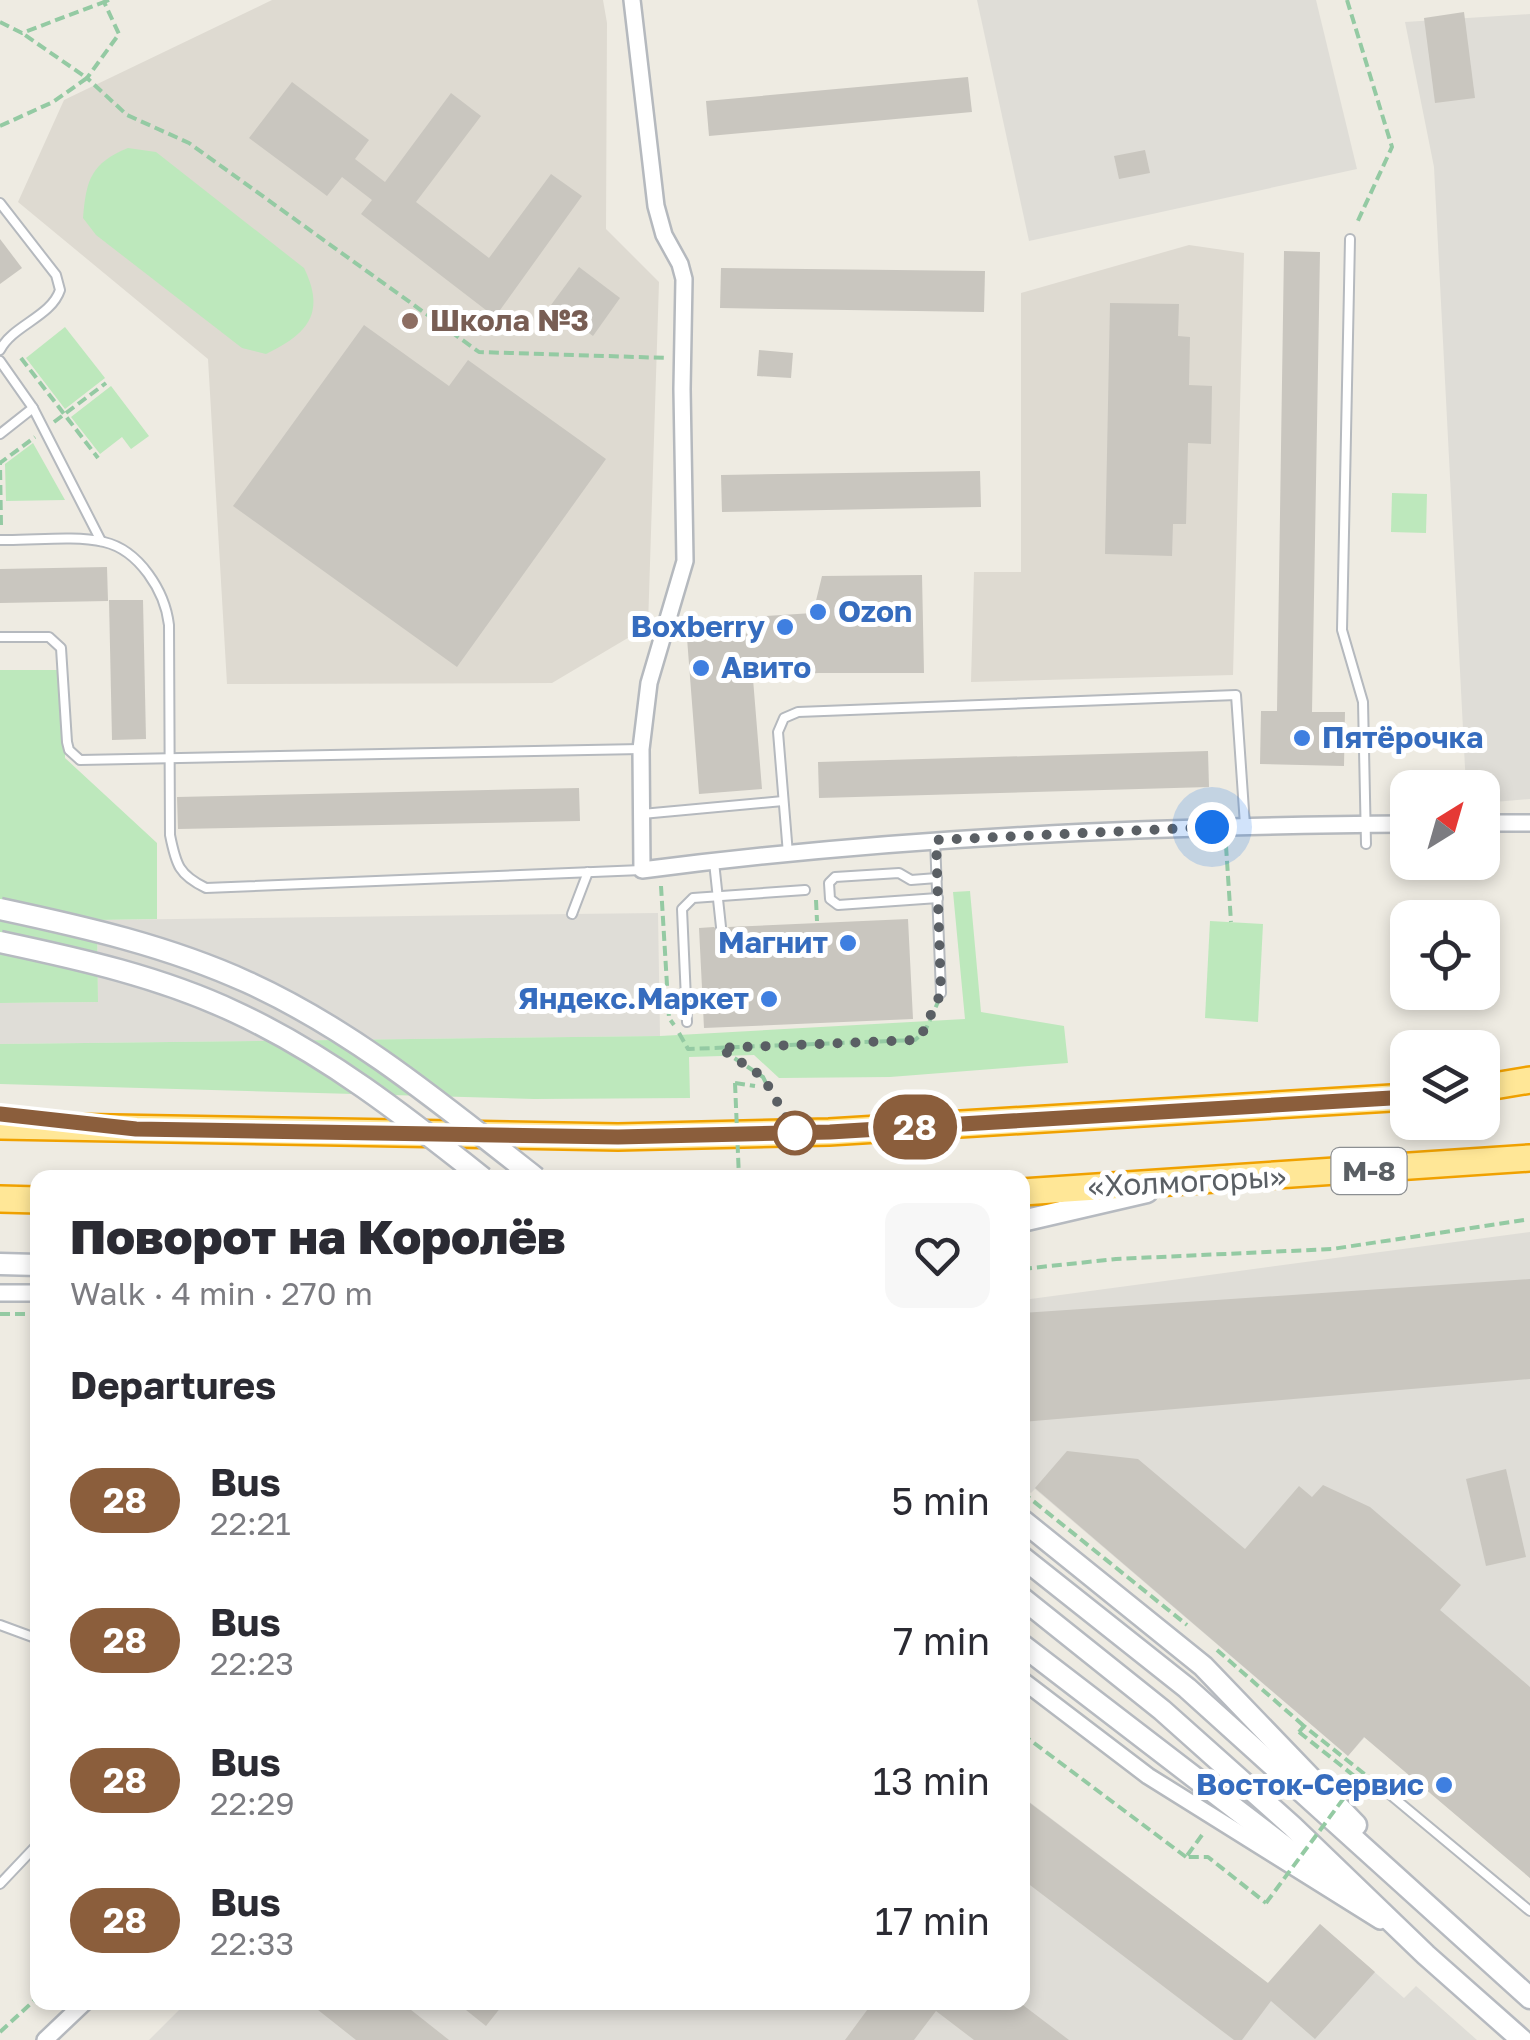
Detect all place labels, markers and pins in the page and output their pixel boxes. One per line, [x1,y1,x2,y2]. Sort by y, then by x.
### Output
place label: Школа №3 [430,302,589,338]
marker: Школа №3 [399,310,421,332]
place label: Ozon [838,593,912,629]
marker: Ozon [807,601,829,623]
place label: Boxberry [631,608,765,644]
marker: Boxberry [774,616,796,638]
place label: Авито [721,649,811,685]
marker: Авито [690,657,712,679]
place label: Пятёрочка [1322,719,1483,755]
marker: Пятёрочка [1291,727,1313,749]
place label: Магнит [718,924,828,960]
marker: Магнит [837,932,859,954]
place label: Яндекс.Маркет [518,980,749,1016]
marker: Яндекс.Маркет [758,988,780,1010]
unlabelled marker [774,1112,816,1154]
place label: Восток-Сервис [1196,1766,1424,1802]
marker: Восток-Сервис [1433,1774,1455,1796]

